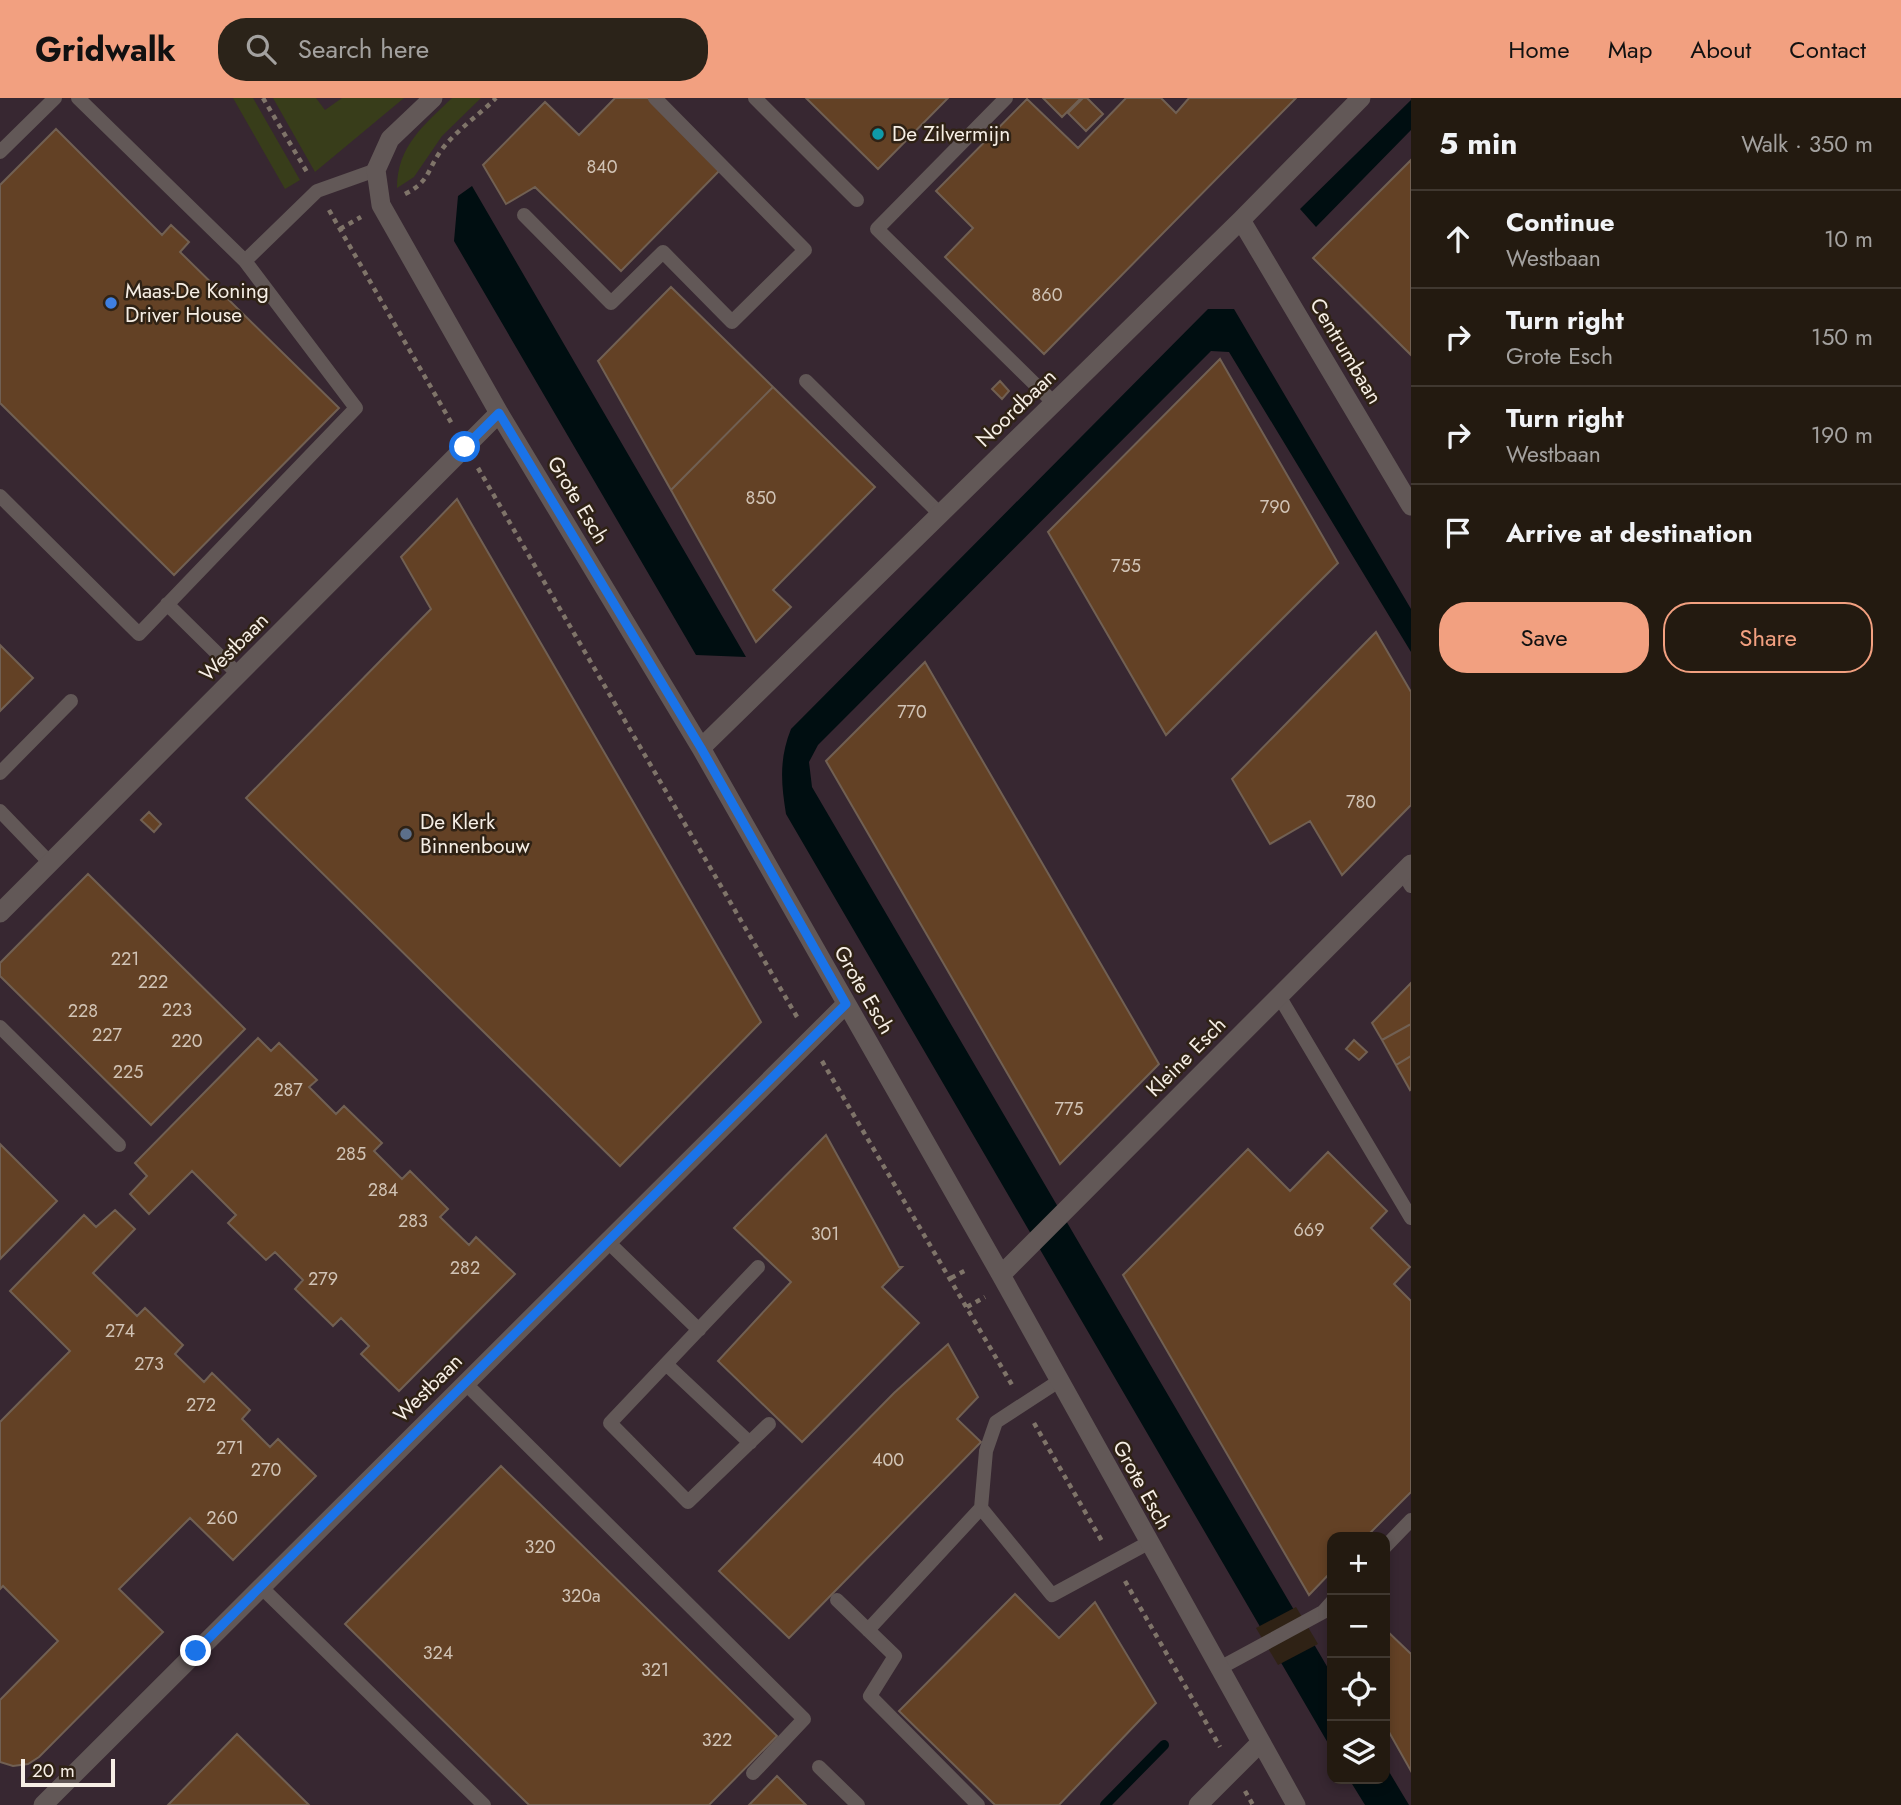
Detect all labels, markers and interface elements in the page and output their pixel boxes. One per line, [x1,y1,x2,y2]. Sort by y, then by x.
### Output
search box [218,18,708,81]
text: Gridwalk [35,26,176,73]
icon: search [242,30,280,68]
text: Search here [298,30,429,68]
text: Home [1508,32,1570,67]
text: Map [1608,32,1652,67]
text: About [1690,32,1751,67]
text: Contact [1789,32,1866,67]
place label: De Zilvermijn [892,119,1010,149]
text: 5 min [1439,122,1517,165]
marker: De Zilvermijn [870,126,886,142]
text: Walk · 350 m [1741,127,1873,161]
house number: 840 [586,154,618,180]
text: Continue [1506,203,1615,241]
icon: ahead [1439,220,1477,258]
text: 10 m [1824,222,1873,256]
text: Westbaan [1506,241,1601,275]
place label: Maas-De Koning Driver House [125,276,269,330]
house number: 860 [1032,282,1063,308]
street label: Centrumbaan [1302,292,1390,410]
marker: Maas-De Koning Driver House [103,295,119,311]
text: Turn right [1506,301,1624,339]
icon: right [1439,318,1477,356]
text: 150 m [1811,320,1873,354]
text: Grote Esch [1506,339,1613,373]
street label: Noordbaan [969,362,1063,454]
text: Turn right [1506,399,1624,437]
icon: right [1439,416,1477,454]
text: 190 m [1811,418,1873,452]
route start [449,431,480,462]
text: Westbaan [1506,437,1601,471]
street label: Grote Esch [540,450,616,550]
house number: 850 [746,485,777,511]
house number: 790 [1260,494,1291,520]
icon: arrive [1439,514,1477,552]
text: Arrive at destination [1506,514,1753,552]
house number: 755 [1111,553,1141,579]
button: Save [1439,602,1649,673]
button: Share [1663,602,1873,673]
street label: Westbaan [193,606,275,688]
house number: 770 [897,699,927,725]
house number: 780 [1346,789,1376,815]
place label: De Klerk Binnenbouw [420,807,531,861]
marker: De Klerk Binnenbouw [398,826,414,842]
street label: Grote Esch [827,940,901,1040]
house number: 221 [111,946,139,972]
house number: 222 [138,969,168,995]
house number: 223 [162,997,192,1023]
house number: 228 [68,998,98,1024]
street label: Kleine Esch [1139,1010,1233,1104]
house number: 227 [92,1022,123,1048]
house number: 220 [171,1028,203,1054]
house number: 225 [113,1059,143,1085]
house number: 287 [273,1077,303,1103]
house number: 775 [1054,1096,1084,1122]
house number: 285 [336,1141,366,1167]
house number: 284 [368,1177,398,1203]
house number: 283 [398,1208,428,1234]
house number: 669 [1293,1217,1325,1243]
house number: 301 [811,1221,839,1247]
house number: 282 [450,1255,480,1281]
house number: 279 [308,1266,338,1292]
house number: 274 [105,1318,135,1344]
street label: Westbaan [387,1347,469,1429]
house number: 273 [134,1351,164,1377]
house number: 272 [186,1392,216,1418]
house number: 271 [216,1435,244,1461]
street label: Grote Esch [1105,1435,1179,1535]
house number: 400 [872,1447,904,1473]
house number: 270 [251,1457,281,1483]
house number: 260 [206,1505,238,1531]
map controls [1327,1532,1390,1784]
button: + [1327,1532,1390,1595]
house number: 320 [525,1534,556,1560]
house number: 320a [561,1583,601,1609]
button: − [1327,1595,1390,1658]
route end [180,1635,211,1666]
house number: 324 [423,1640,453,1666]
house number: 321 [641,1657,669,1683]
button: locate [1327,1658,1390,1721]
button: layers [1327,1721,1390,1784]
house number: 322 [702,1727,732,1753]
scale bar [21,1756,116,1788]
text: 20 m [32,1757,75,1784]

